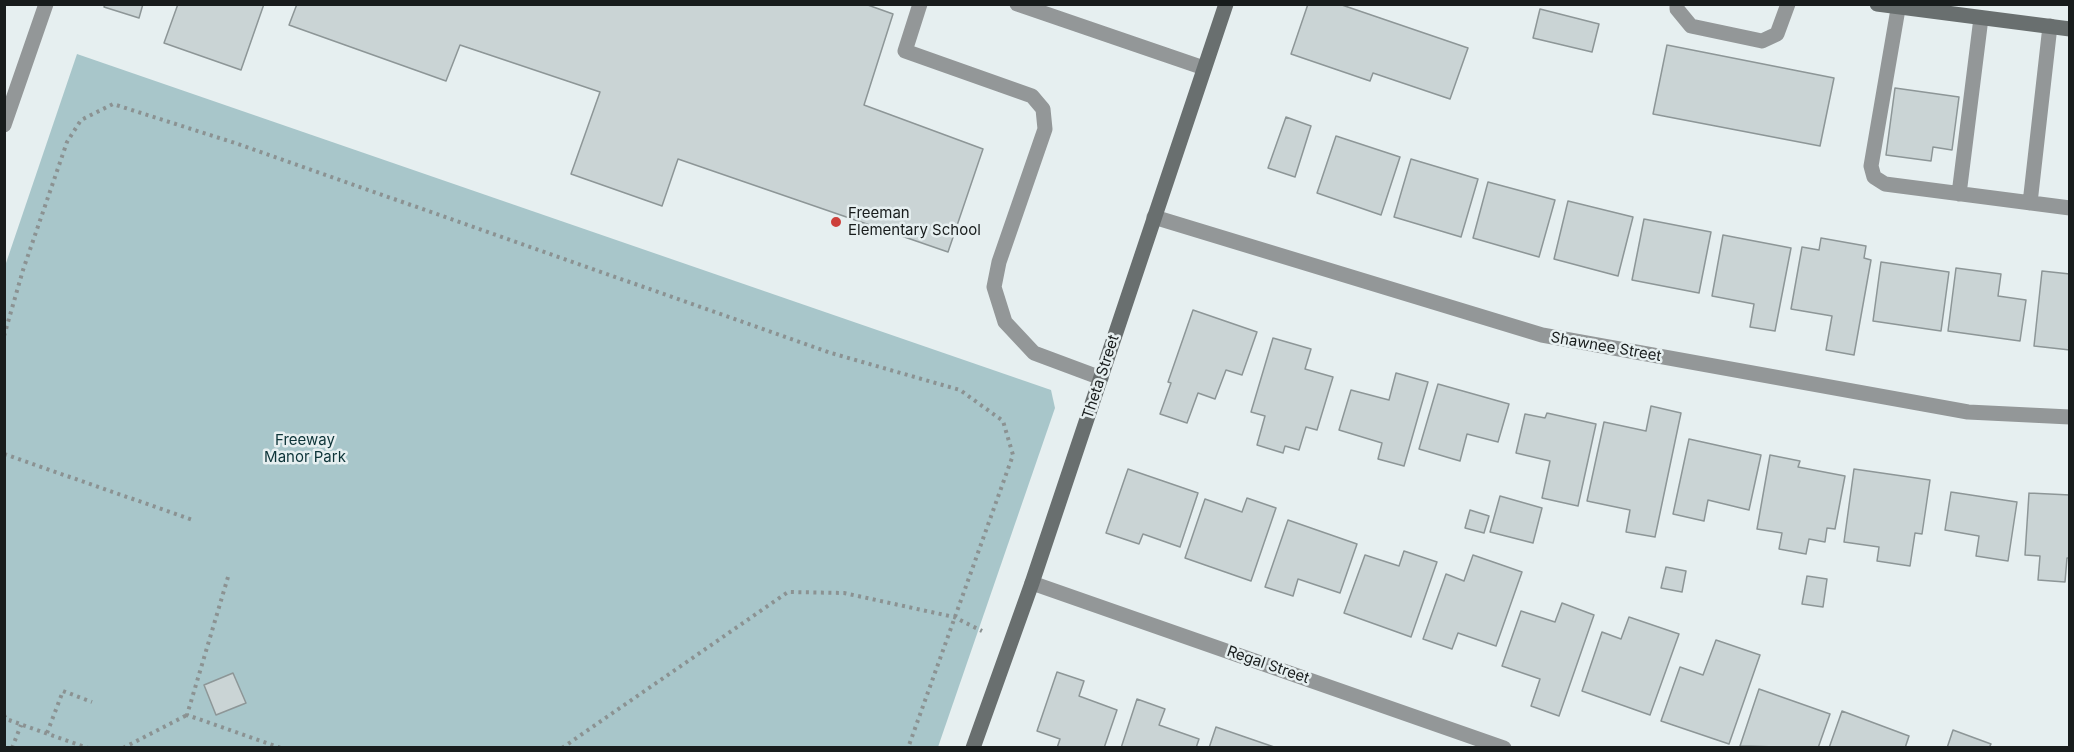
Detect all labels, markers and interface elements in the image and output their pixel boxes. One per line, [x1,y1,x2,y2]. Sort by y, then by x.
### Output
place label: Freeman Elementary School [848,204,981,239]
marker: Freeman Elementary School [829,215,843,229]
street label: Shawnee Street [1549,328,1663,366]
street label: Theta Street [1079,333,1123,421]
park label: Freeway Manor Park [264,431,346,466]
street label: Regal Street [1224,642,1312,688]

